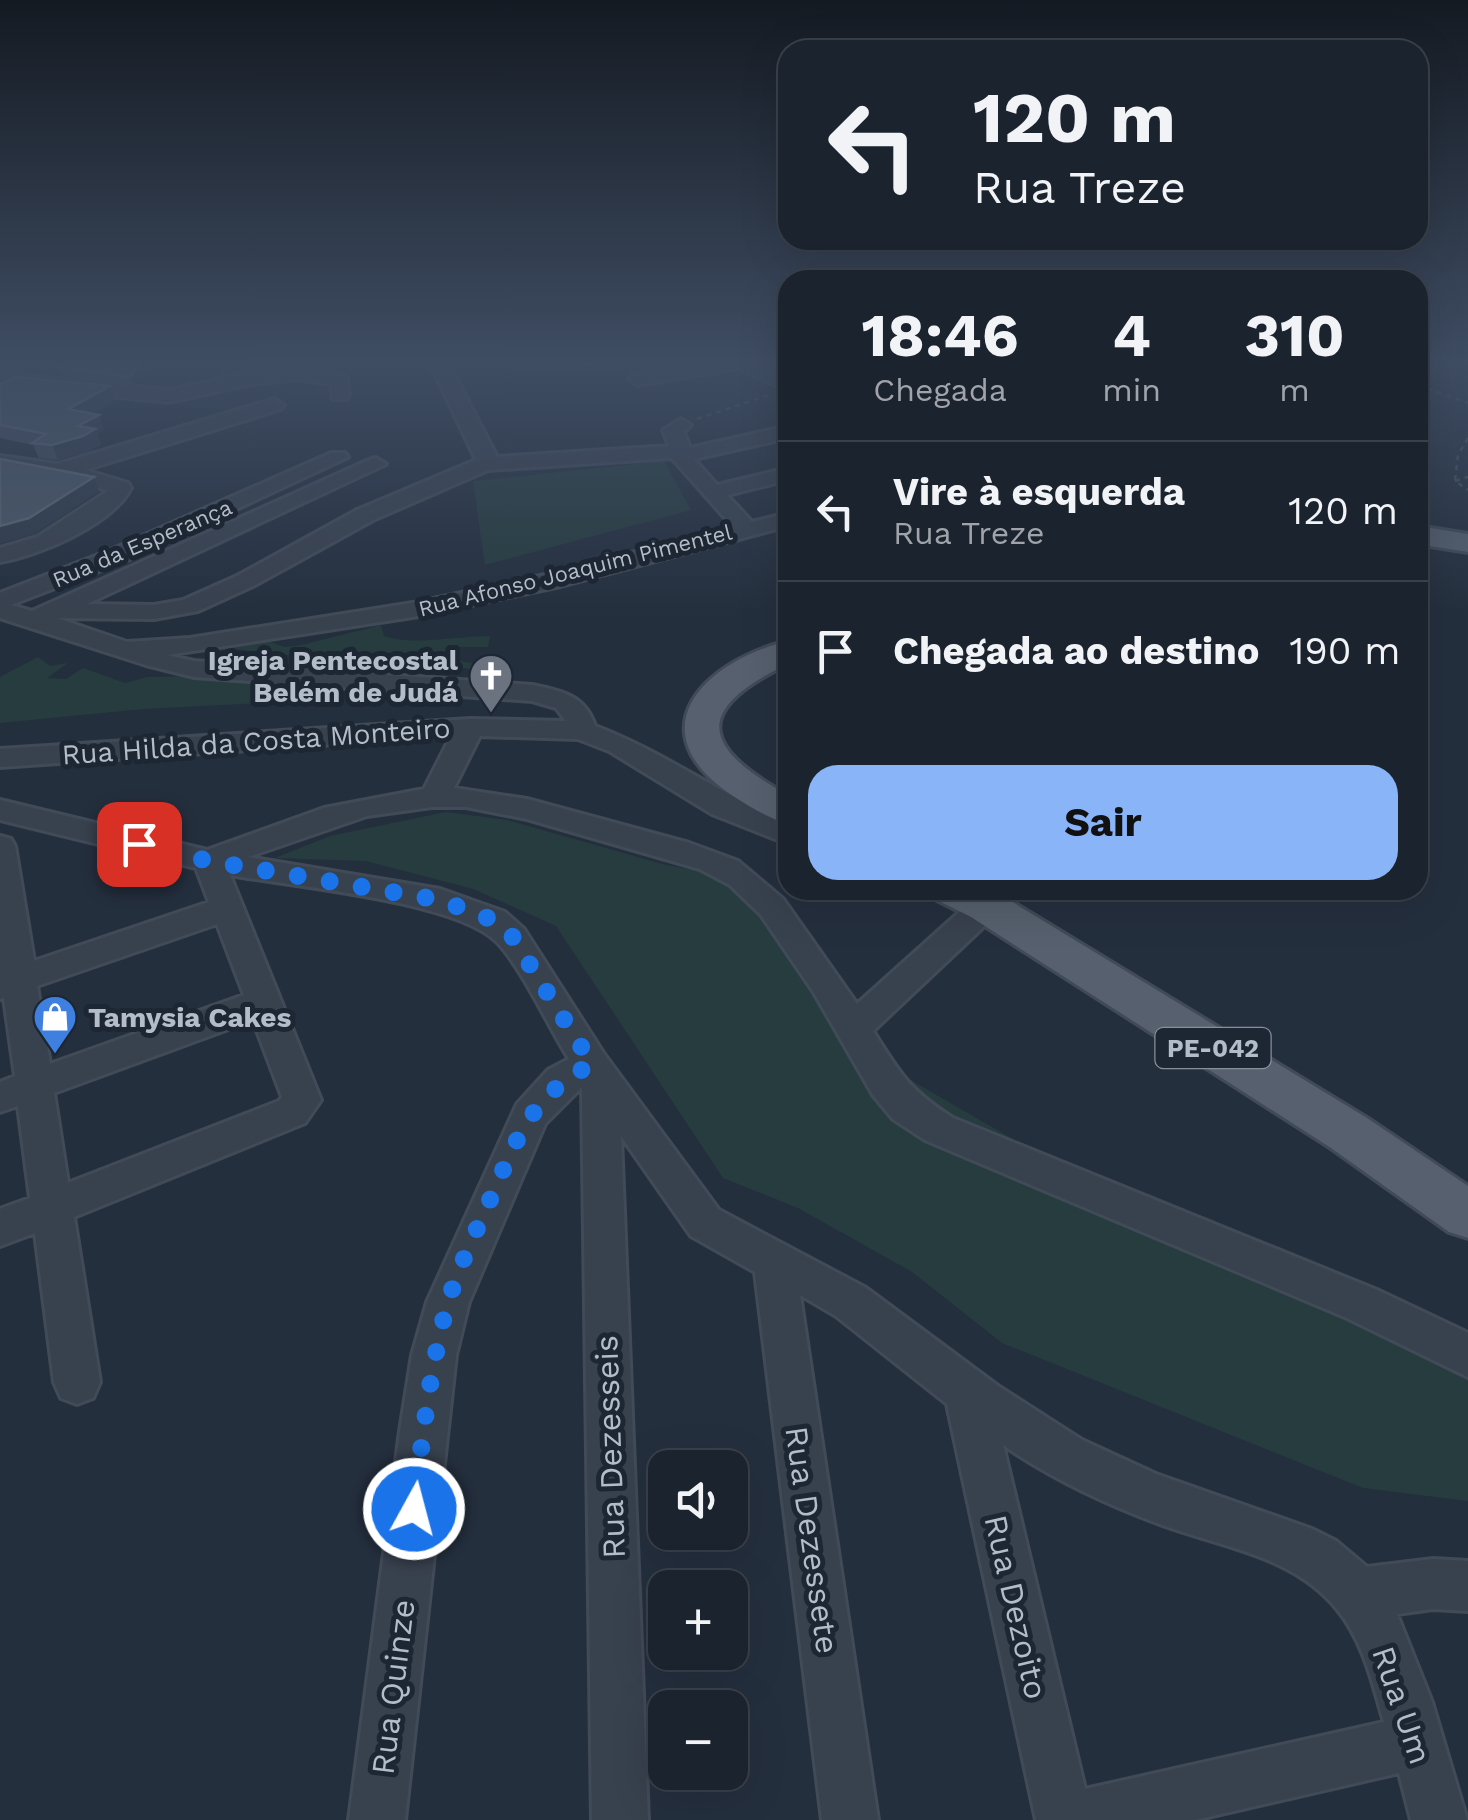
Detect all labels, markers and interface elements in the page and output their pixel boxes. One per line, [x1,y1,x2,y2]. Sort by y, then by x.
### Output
text: 120 m [973,77,1176,159]
icon: left [808,80,938,210]
text: Rua Treze [973,161,1186,214]
text: 18:46 [861,300,1019,371]
text: 4 [1112,300,1151,371]
text: 310 [1244,300,1345,371]
text: Chegada [873,371,1007,409]
text: min [1102,371,1161,409]
text: m [1279,371,1310,409]
text: Vire à esquerda [893,470,1185,514]
icon: left [808,484,863,539]
text: 120 m [1288,489,1398,533]
street label: Rua da Esperança [49,494,236,593]
text: Rua Treze [893,514,1045,552]
street label: Rua Afonso Joaquim Pimentel [416,519,735,622]
icon: arrive [808,624,863,679]
text: Chegada ao destino [893,629,1260,673]
text: 190 m [1290,629,1401,673]
place label: Igreja Pentecostal Belém de Judá [208,644,459,709]
church icon: Igreja Pentecostal Belém de Judá [468,653,514,714]
street label: Rua Hilda da Costa Monteiro [61,711,451,772]
button: Sair [808,765,1398,880]
pin [97,802,182,887]
icon: arrive [112,817,167,872]
shop icon: Tamysia Cakes [32,994,78,1055]
place label: Tamysia Cakes [88,1001,291,1034]
road number: PE-042 [1156,1028,1270,1068]
street label: Rua Dezesseis [587,1335,633,1559]
street label: Rua Dezessete [777,1424,847,1656]
map controls [648,1450,748,1790]
button: sound [648,1450,748,1550]
position arrow [362,1457,466,1561]
street label: Rua Dezoito [976,1511,1056,1703]
button: + [648,1570,748,1670]
street label: Rua Quinze [363,1597,423,1777]
street label: Rua Um [1364,1641,1440,1769]
button: − [648,1690,748,1790]

